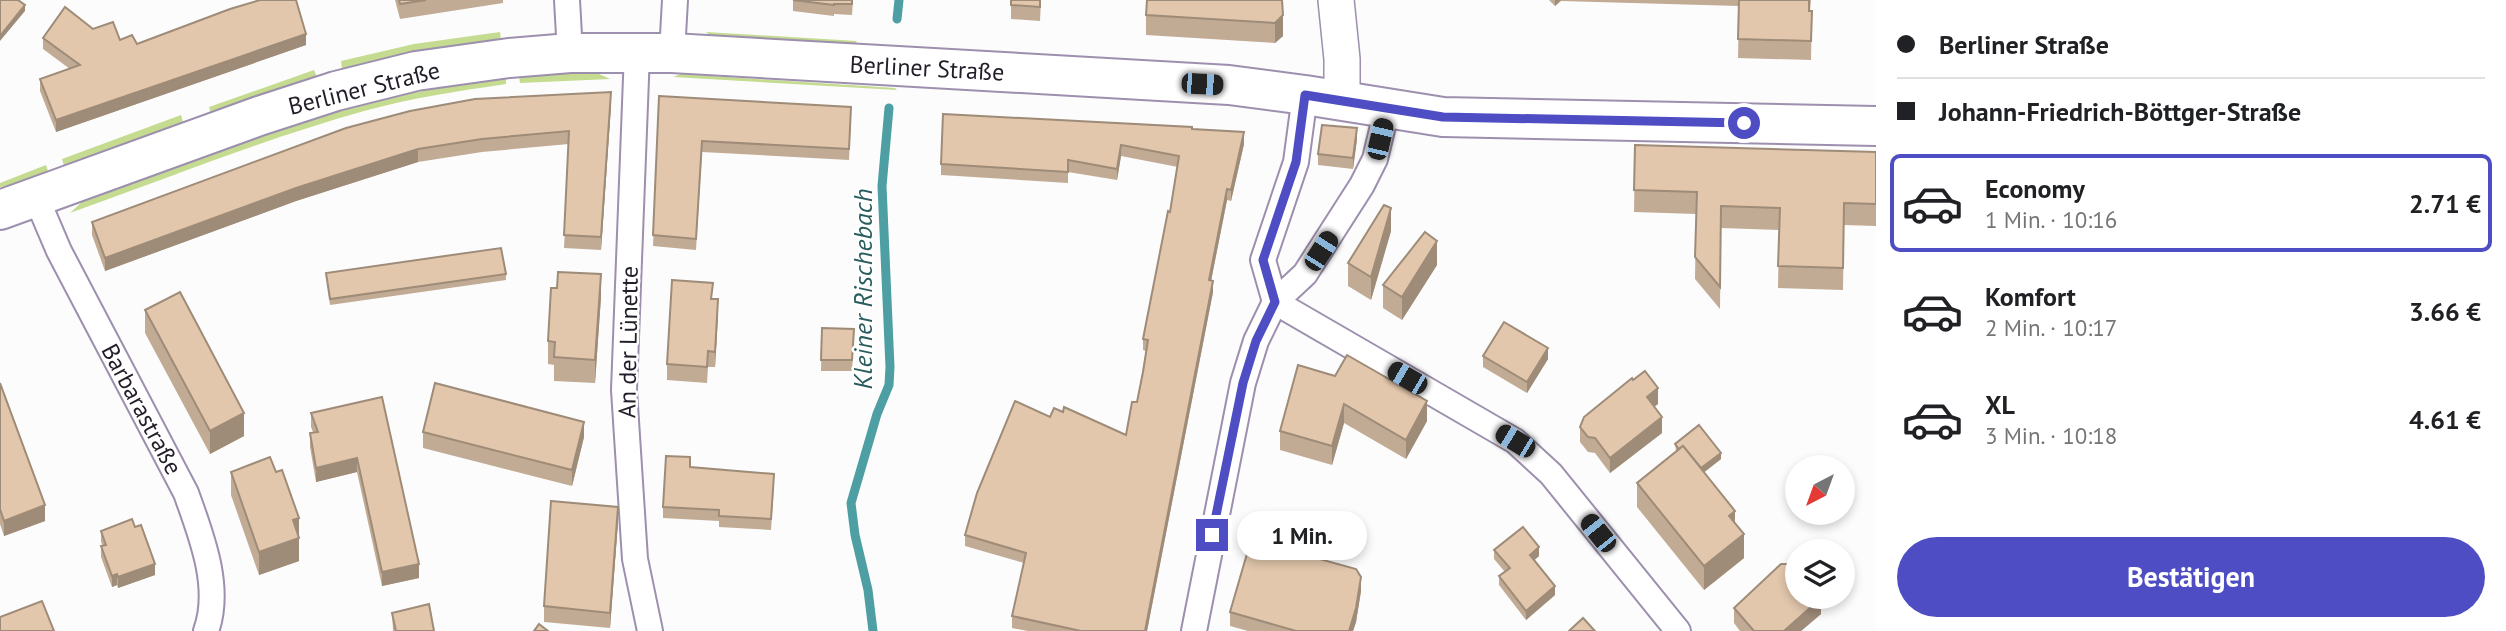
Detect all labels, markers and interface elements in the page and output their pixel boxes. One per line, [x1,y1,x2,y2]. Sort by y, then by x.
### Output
text: Berliner Straße [1939,28,2109,61]
street label: Berliner Straße [849,48,1005,88]
street label: Berliner Straße [285,54,443,122]
car [1181,72,1224,96]
text: Johann-Friedrich-Böttger-Straße [1939,95,2301,128]
route start [1728,107,1760,139]
car [1366,116,1395,162]
icon: car [1901,172,1964,235]
text: Economy [1985,172,2085,205]
text: 2.71 € [2409,187,2481,220]
water label: Kleiner Rischebach [846,189,879,389]
text: 1 Min. · 10:16 [1985,205,2117,234]
car [1301,228,1342,274]
street label: An der Lünette [611,266,645,418]
icon: car [1901,280,1964,343]
text: Komfort [1985,280,2076,313]
text: 3.66 € [2409,295,2481,328]
text: 2 Min. · 10:17 [1985,313,2117,342]
street label: Barbarastraße [95,338,189,480]
car [1384,358,1431,398]
icon: car [1901,388,1964,451]
text: XL [1985,388,2015,421]
text: 4.61 € [2409,403,2481,436]
car [1492,421,1539,461]
text: 3 Min. · 10:18 [1985,421,2117,450]
north arrow [1785,455,1855,525]
map controls [1785,455,1855,609]
callout: 1 Min. [1236,510,1366,560]
car [1577,510,1620,556]
route end [1196,519,1228,551]
text: 1 Min. [1271,521,1333,550]
button: Bestätigen [1897,537,2485,617]
button: layers [1785,539,1855,609]

